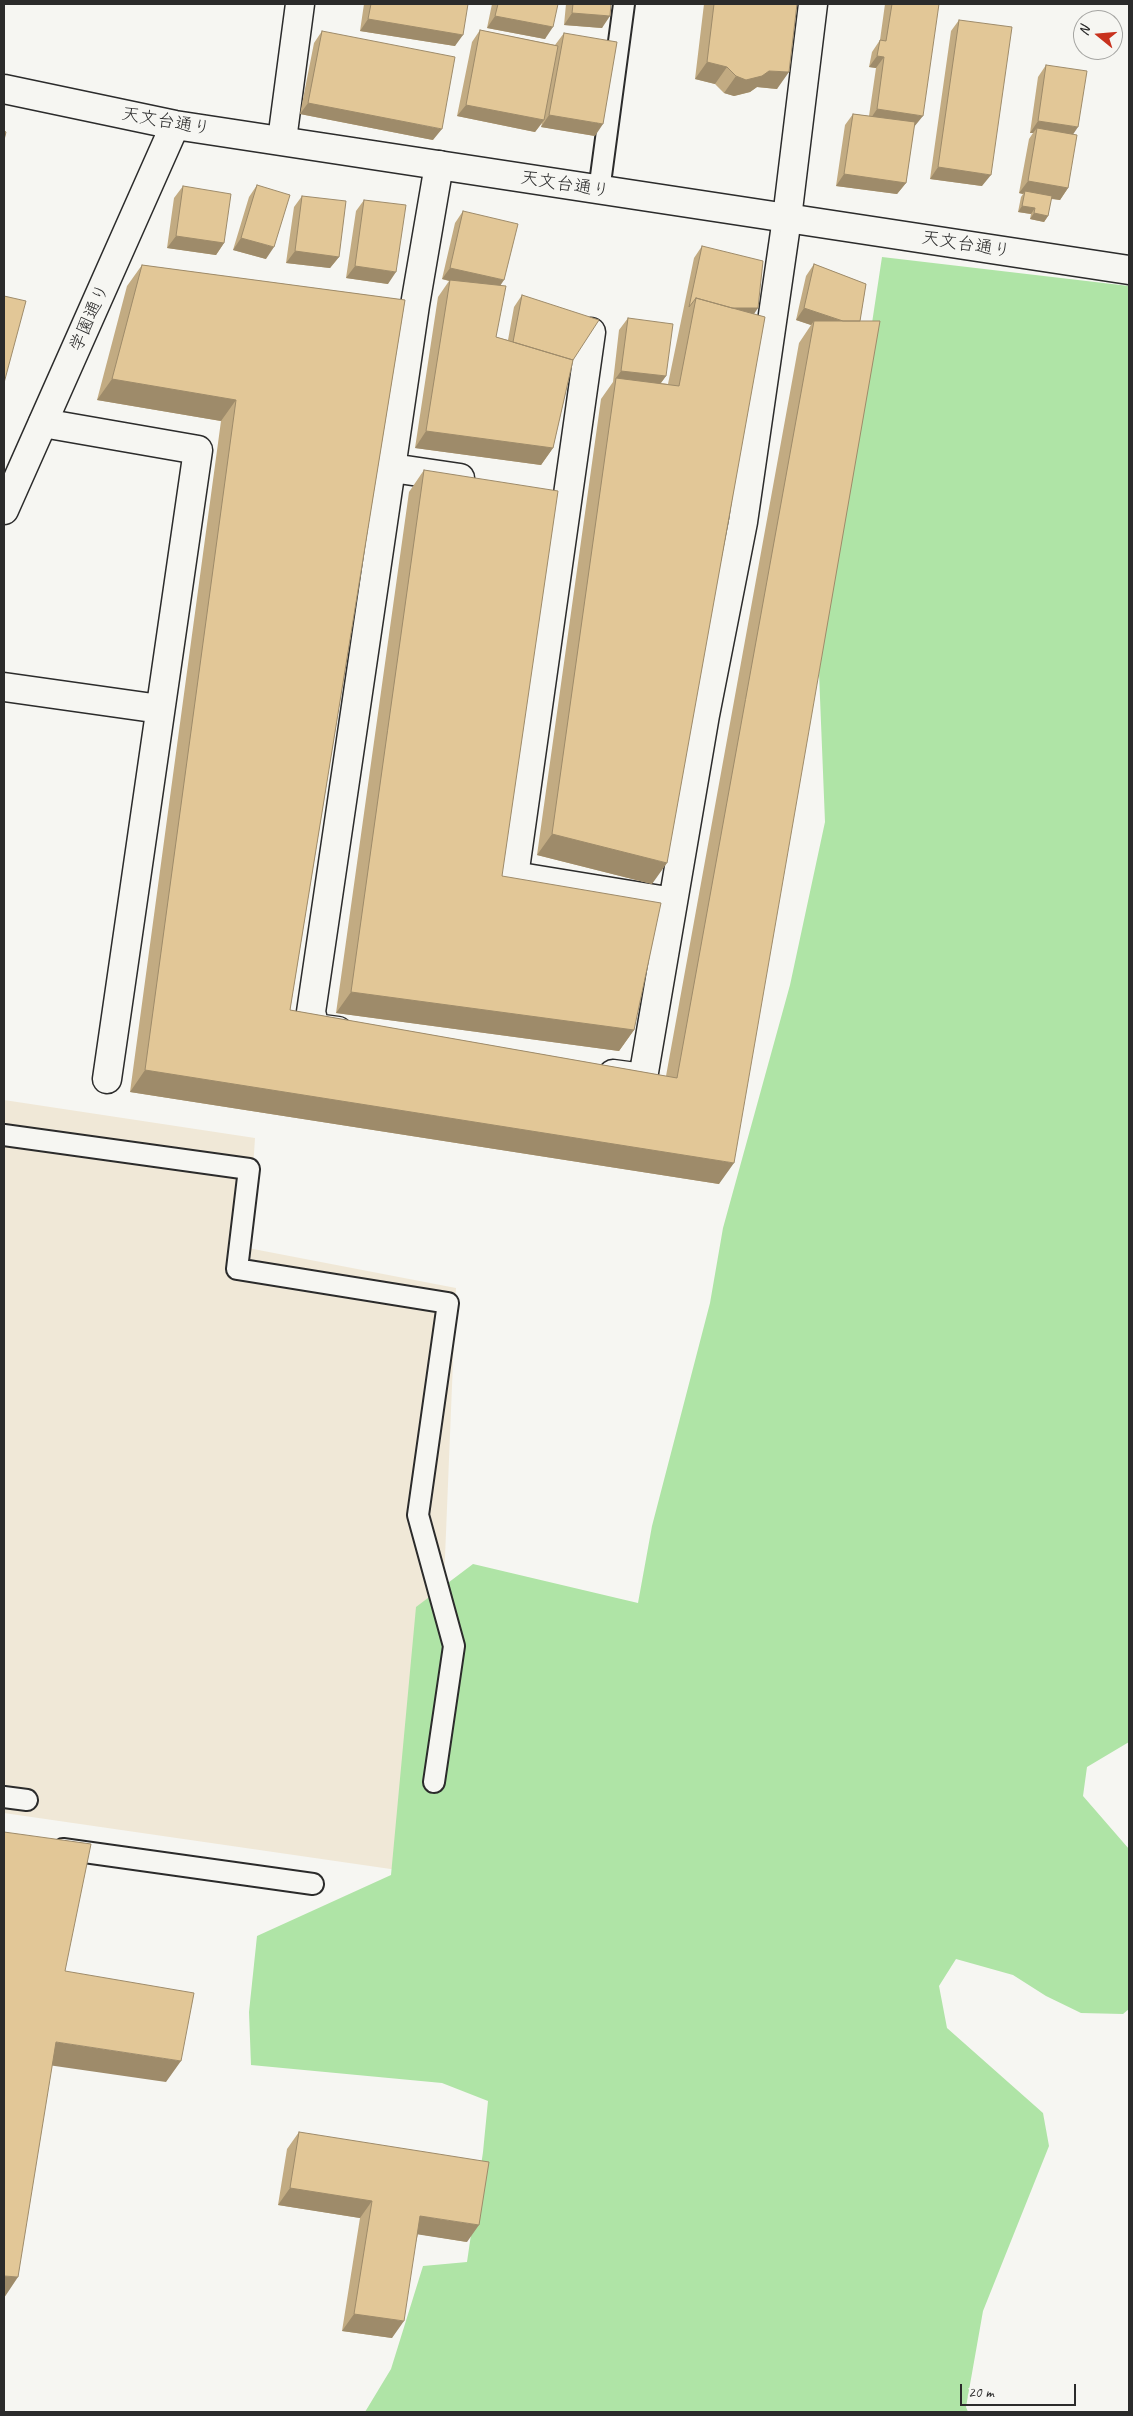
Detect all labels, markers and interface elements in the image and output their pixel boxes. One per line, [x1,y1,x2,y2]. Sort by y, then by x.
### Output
north arrow [1073,10,1123,60]
text: N [1075,24,1094,37]
street label: 天文台通り [120,104,212,140]
street label: 天文台通り [519,167,611,203]
street label: 天文台通り [920,227,1012,263]
street label: 学園通り [65,281,115,355]
scale bar [963,2374,1079,2406]
text: 20 m [968,2383,994,2402]

